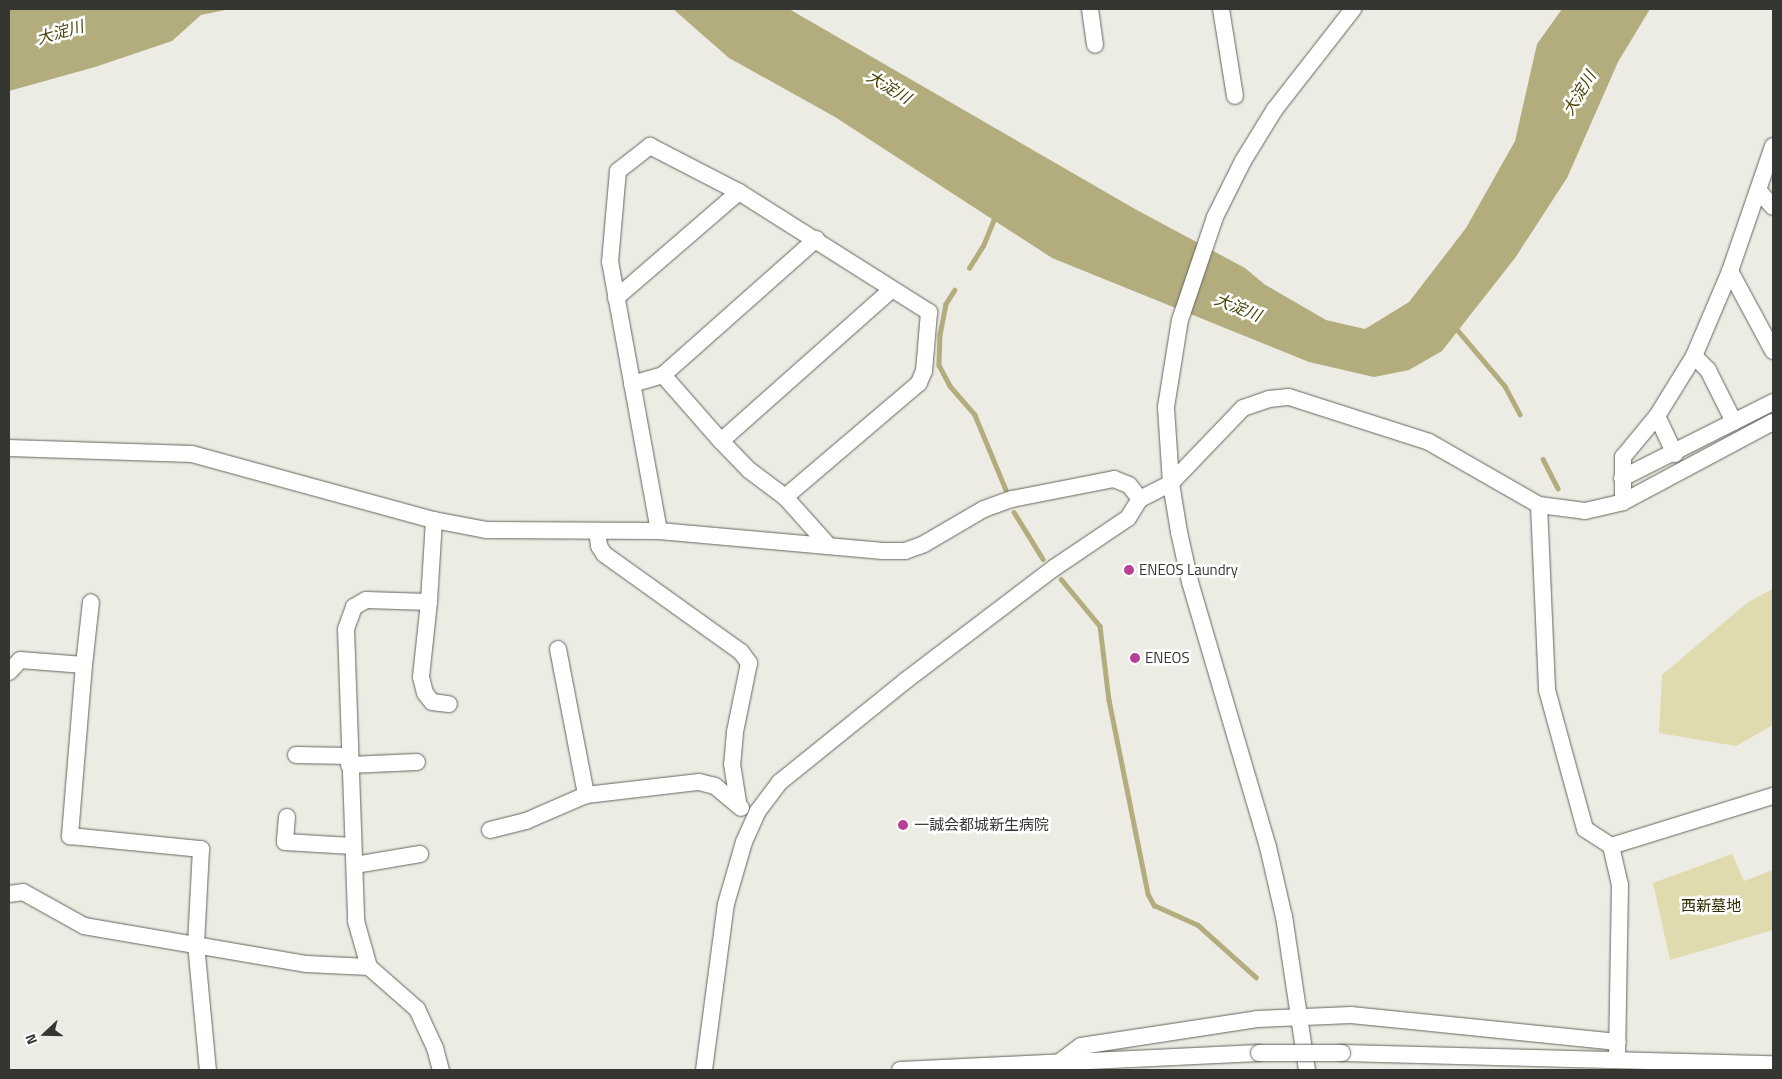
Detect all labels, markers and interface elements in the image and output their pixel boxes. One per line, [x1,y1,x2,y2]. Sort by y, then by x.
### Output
water label: 大淀川 [34,16,86,48]
water label: 大淀川 [863,66,915,108]
water label: 大淀川 [1558,67,1600,119]
water label: 大淀川 [1212,289,1264,325]
place label: ENEOS Laundry [1139,561,1238,579]
marker: ENEOS Laundry [1123,564,1135,576]
place label: ENEOS [1145,649,1190,667]
marker: ENEOS [1129,652,1141,664]
place label: 一誠会都城新生病院 [914,816,1049,834]
marker: 一誠会都城新生病院 [896,818,910,832]
park label: 西新墓地 [1681,897,1741,915]
north arrow [20,1009,70,1059]
text: N [19,1031,42,1048]

